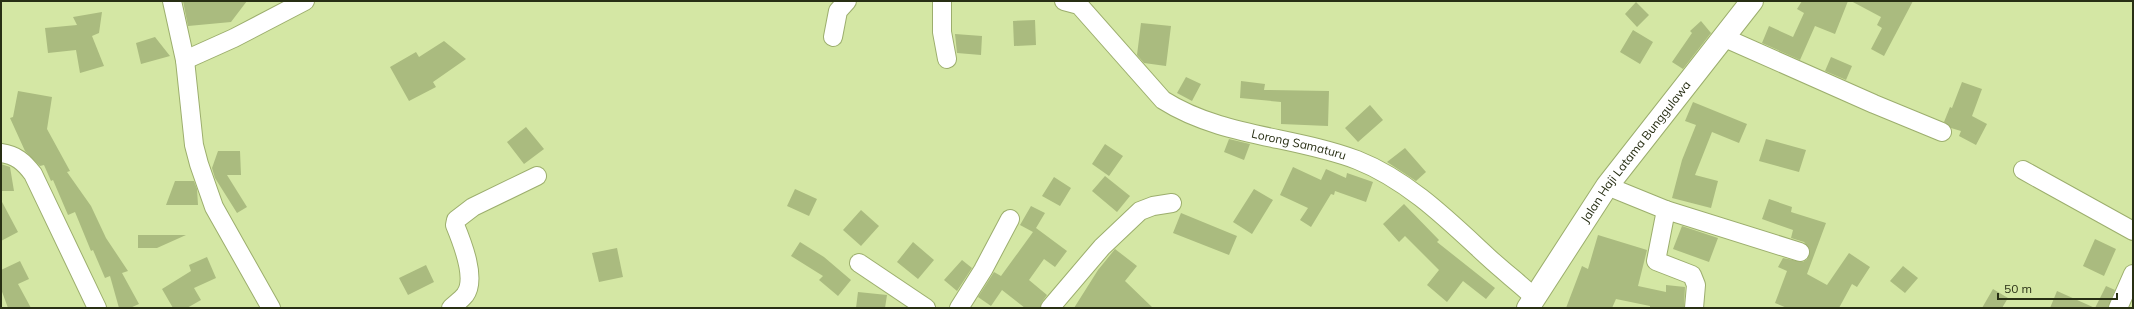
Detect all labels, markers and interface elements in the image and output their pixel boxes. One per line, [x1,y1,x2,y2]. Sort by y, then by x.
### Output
street label: Jalan Haji Latama Bunggulawa [1577,78,1694,225]
street label: Lorong Samaturu [1250,126,1348,163]
scale bar [1998,275,2117,301]
text: 50 m [2004,281,2032,296]

